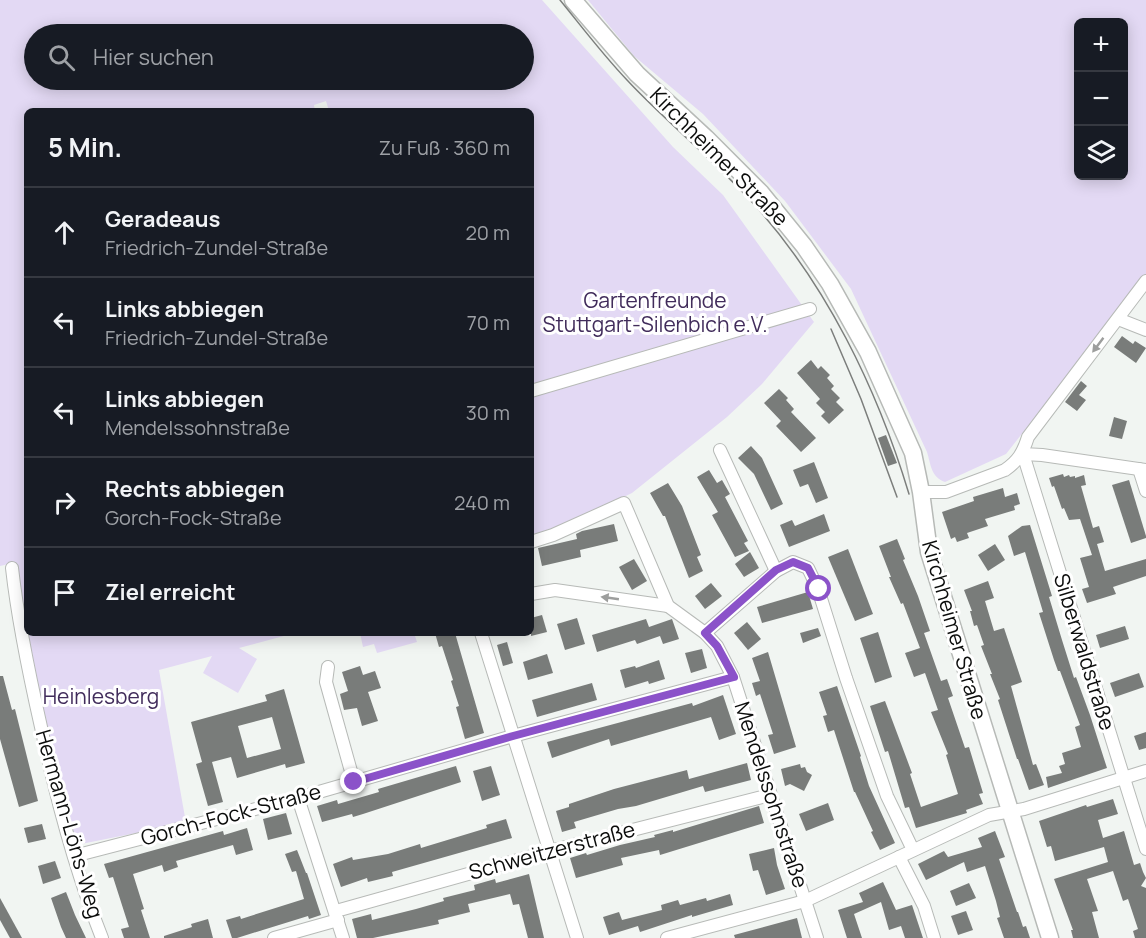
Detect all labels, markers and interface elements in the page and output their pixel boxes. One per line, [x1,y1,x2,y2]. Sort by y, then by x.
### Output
map controls [1074,18,1128,180]
button: + [1074,18,1128,72]
search box [24,24,534,90]
icon: search [45,41,78,74]
text: Hier suchen [93,42,214,72]
button: − [1074,72,1128,126]
street label: Kirchheimer Straße [644,81,795,232]
button: layers [1074,126,1128,180]
text: 5 Min. [48,129,122,165]
text: Zu Fuß · 360 m [379,134,510,161]
text: Geradeaus [105,204,220,234]
icon: ahead [48,216,81,249]
text: 20 m [465,219,510,246]
text: Friedrich-Zundel-Straße [105,234,328,261]
park label: Gartenfreunde Stuttgart-Silenbich e.V. [542,286,768,338]
text: Links abbiegen [105,294,264,324]
icon: left [48,306,81,339]
text: 70 m [467,309,510,336]
text: Friedrich-Zundel-Straße [105,324,328,351]
one-way arrow [1093,337,1105,352]
text: Links abbiegen [105,384,264,414]
icon: left [48,396,81,429]
text: 30 m [466,399,510,426]
text: Mendelssohnstraße [105,414,290,441]
text: Rechts abbiegen [105,474,284,504]
icon: right [48,486,81,519]
text: 240 m [454,489,510,516]
text: Gorch-Fock-Straße [105,504,282,531]
street label: Kirchheimer Straße [916,537,994,723]
street label: Silberwaldstraße [1048,570,1122,734]
route start [805,575,831,601]
icon: arrive [48,576,81,609]
text: Ziel erreicht [105,577,236,607]
one-way arrow [600,593,619,602]
park label: Heinlesberg [43,682,159,710]
street label: Mendelssohnstraße [729,698,815,891]
street label: Hermann-Löns-Weg [30,726,110,921]
route end [340,768,366,794]
street label: Gorch-Fock-Straße [138,777,324,852]
street label: Schweitzerstraße [465,814,638,886]

